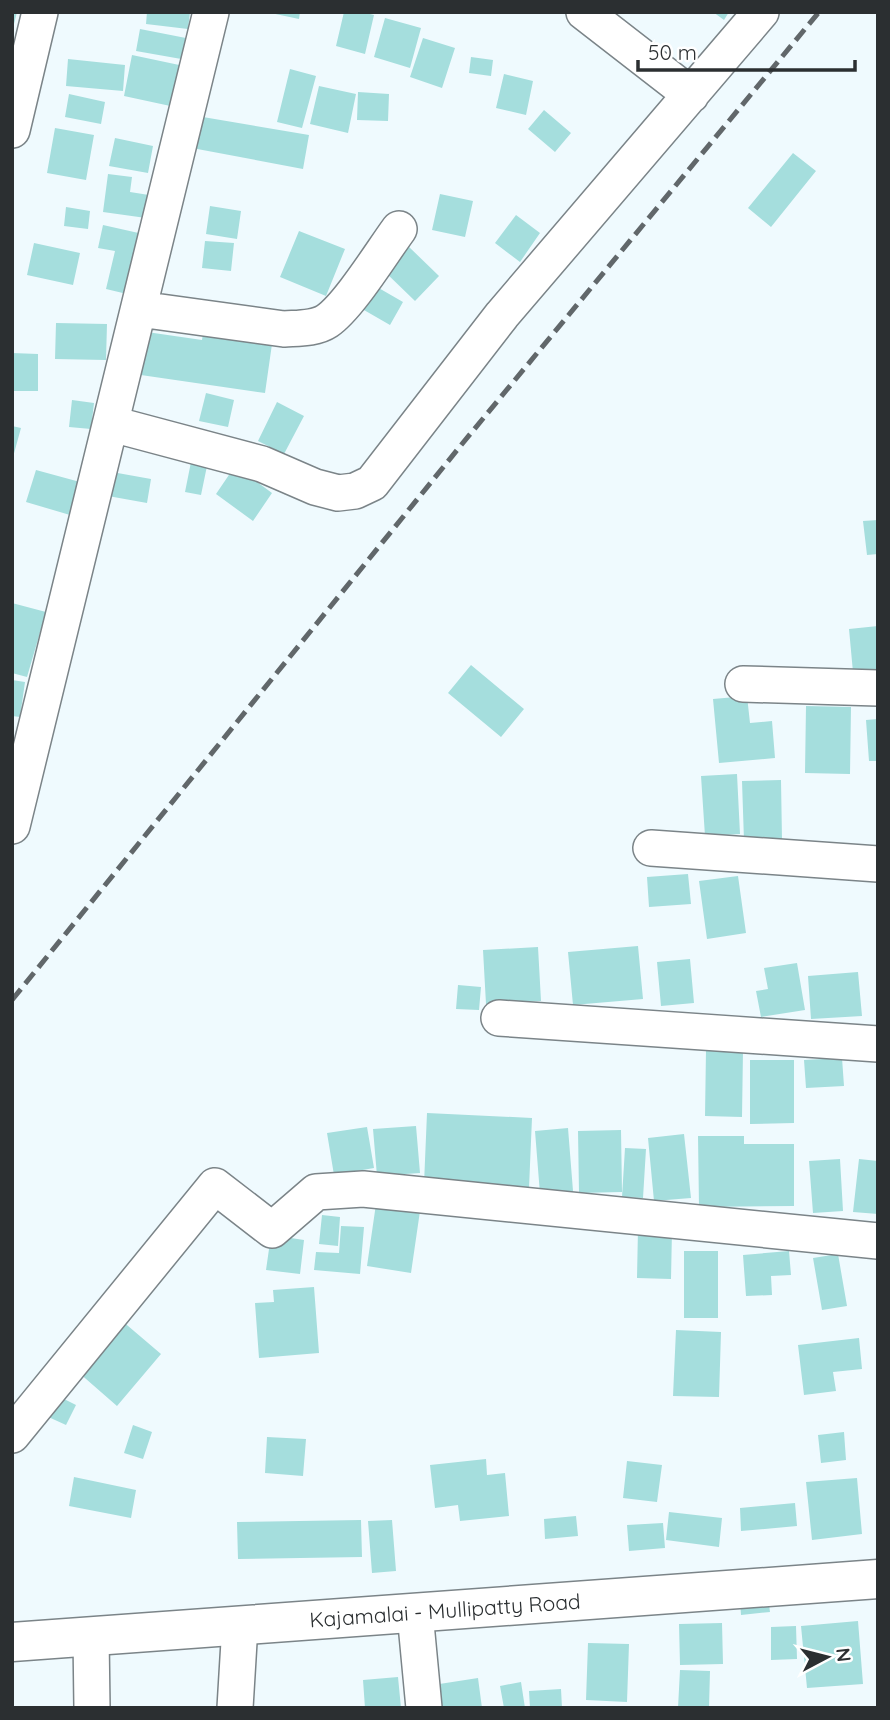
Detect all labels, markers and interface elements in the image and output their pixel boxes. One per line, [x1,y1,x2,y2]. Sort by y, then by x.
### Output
scale bar [638,28,855,72]
text: 50 m [648,39,697,65]
street label: Kajamalai - Mullipatty Road [308,1588,581,1632]
north arrow [792,1622,862,1692]
text: N [831,1647,857,1663]

